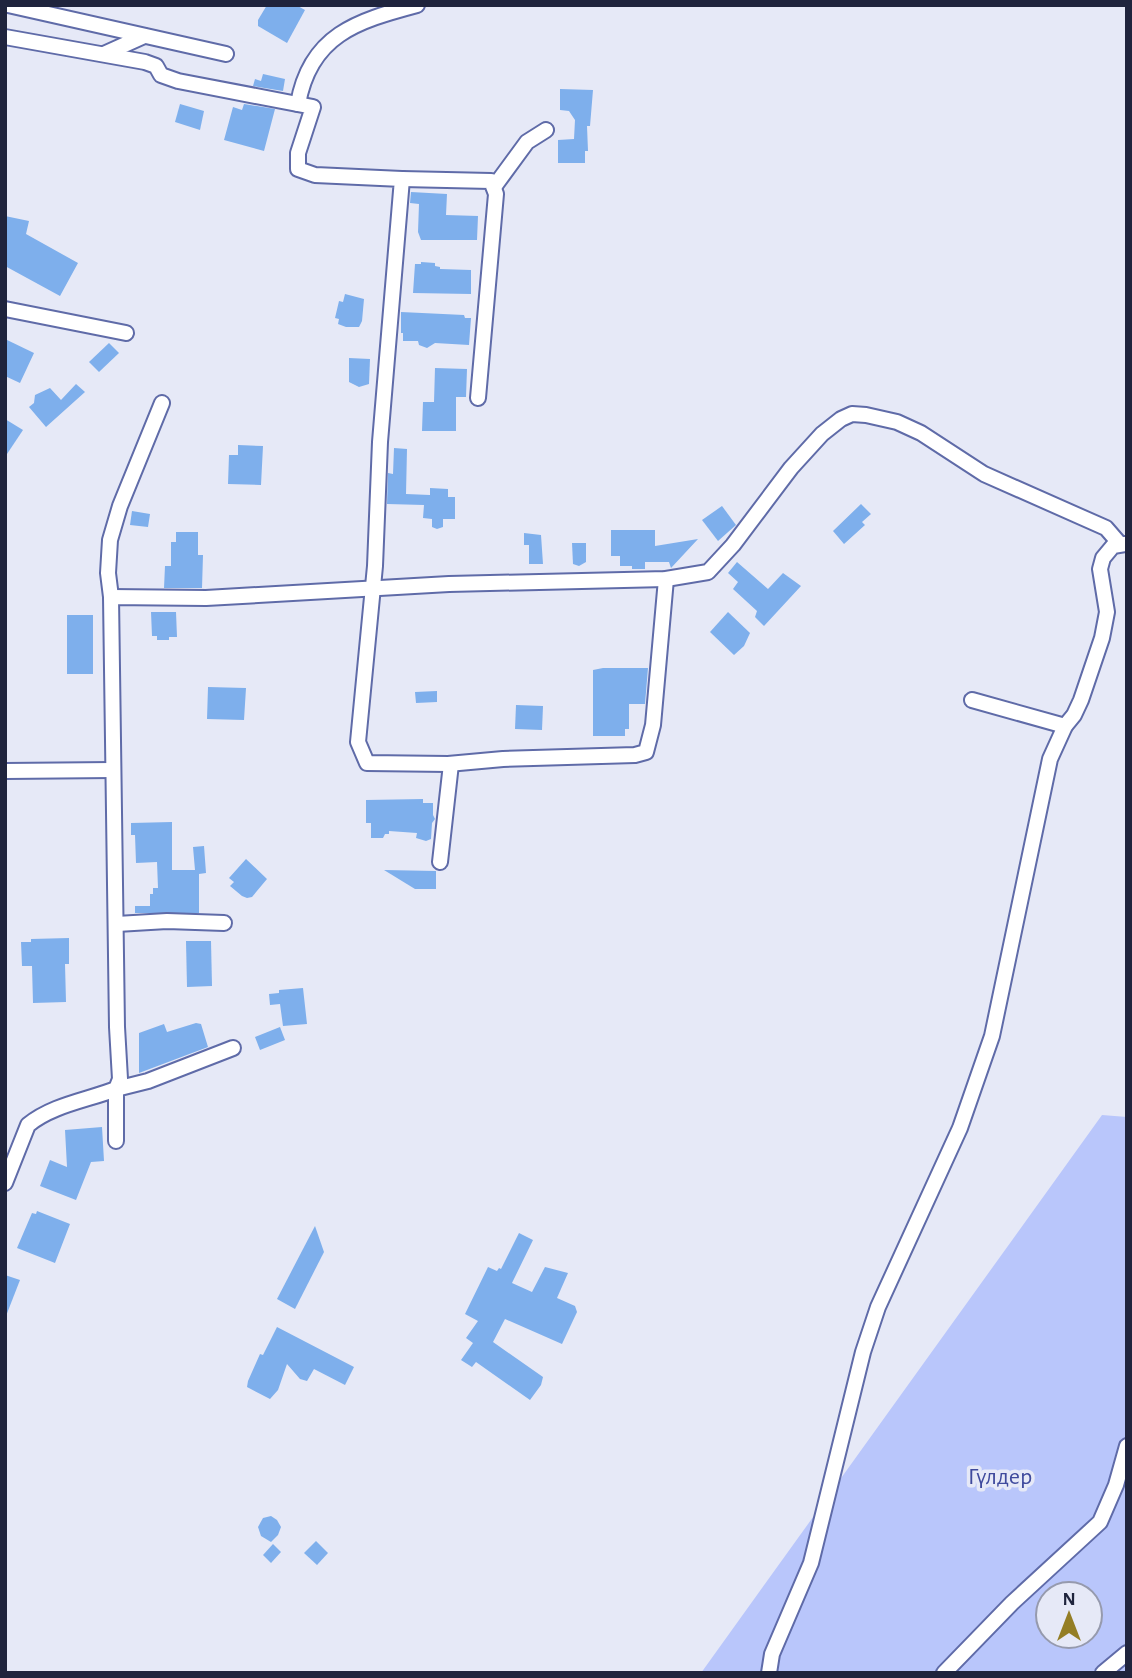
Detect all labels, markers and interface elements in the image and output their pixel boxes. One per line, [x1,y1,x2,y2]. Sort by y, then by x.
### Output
park label: Гүлдер [968,1465,1032,1489]
north arrow [1034,1580,1104,1650]
text: N [1062,1590,1076,1609]

